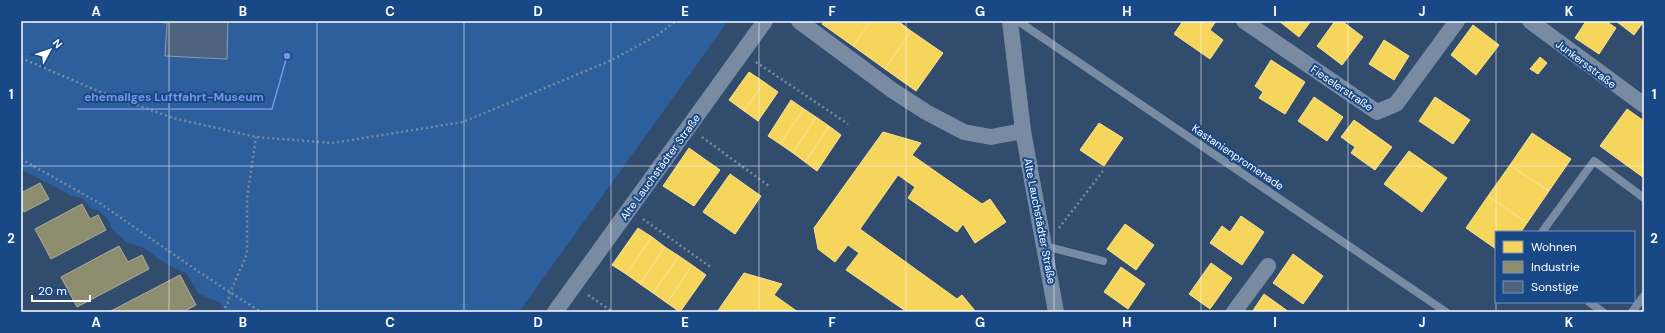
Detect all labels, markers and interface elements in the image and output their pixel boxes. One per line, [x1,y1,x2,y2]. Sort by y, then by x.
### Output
text: A [91,3,101,20]
text: B [239,3,247,20]
text: C [385,3,395,20]
text: D [533,3,543,20]
text: E [681,3,689,20]
text: F [828,3,836,20]
text: G [975,3,985,20]
text: H [1122,3,1132,20]
text: I [1273,3,1277,20]
text: J [1418,3,1426,20]
text: K [1565,3,1574,20]
north arrow [30,30,70,70]
text: N [50,36,66,51]
street label: Junkersstraße [1553,37,1619,91]
street label: Fieselerstraße [1308,62,1376,114]
callout: ehemaliges Luftfahrt-Museum [77,85,272,109]
text: 1 [9,86,13,103]
text: 1 [1652,86,1656,103]
text: ehemaliges Luftfahrt-Museum [84,89,264,105]
street label: Alte Lauchstädter Straße [617,111,703,223]
street label: Kastanienpromenade [1189,121,1287,193]
street label: Alte Lauchstädter Straße [1021,157,1059,285]
text: 2 [7,230,15,247]
text: 2 [1650,230,1658,247]
legend [1495,231,1635,303]
text: Wohnen [1531,239,1577,255]
text: Industrie [1531,259,1580,275]
scale bar [32,277,90,303]
text: Sonstige [1531,279,1579,295]
text: 20 m [38,283,67,299]
text: A [91,314,101,331]
text: B [239,314,247,331]
text: C [385,314,395,331]
text: D [533,314,543,331]
text: E [681,314,689,331]
text: F [828,314,836,331]
text: G [975,314,985,331]
text: H [1122,314,1132,331]
text: I [1273,314,1277,331]
text: J [1418,314,1426,331]
text: K [1565,314,1574,331]

